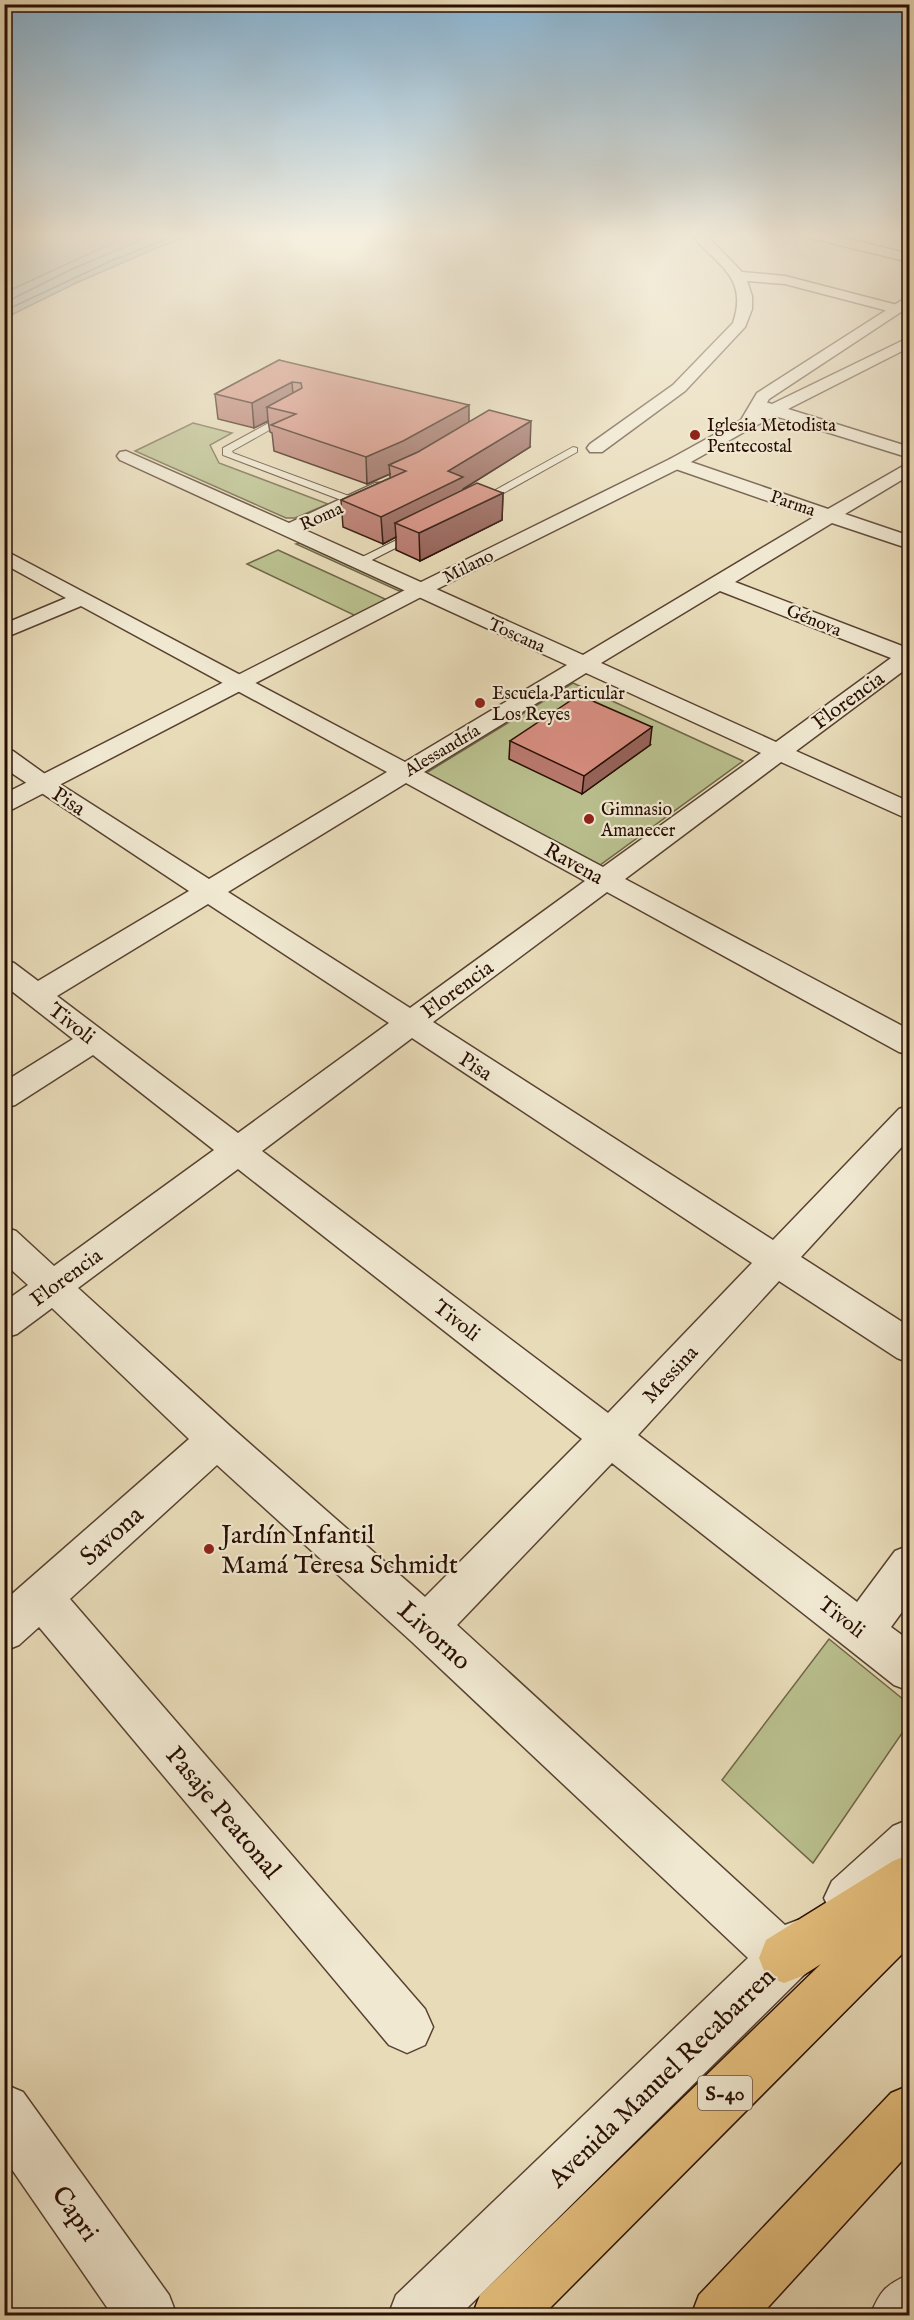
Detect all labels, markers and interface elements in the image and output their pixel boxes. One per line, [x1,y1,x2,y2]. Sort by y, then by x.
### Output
place label: Iglesia Metodista Pentecostal [707,415,836,459]
marker: Iglesia Metodista Pentecostal [688,428,702,442]
street label: Parma [767,486,818,523]
street label: Roma [296,498,347,537]
street label: Milano [439,545,498,589]
street label: Génova [783,600,845,643]
street label: Toscana [484,614,549,659]
street label: Florencia [808,666,891,736]
place label: Escuela Particular Los Reyes [492,683,625,727]
marker: Escuela Particular Los Reyes [473,696,487,710]
street label: Alessandría [400,720,485,783]
street label: Pisa [46,782,91,823]
place label: Gimnasio Amanecer [600,799,676,843]
marker: Gimnasio Amanecer [582,812,596,826]
street label: Ravena [539,837,609,892]
street label: Florencia [417,955,500,1025]
street label: Tivoli [42,997,100,1051]
street label: Pisa [453,1047,498,1088]
street label: Florencia [26,1243,109,1313]
street label: Tivoli [427,1294,485,1348]
street label: Messina [637,1340,705,1410]
street label: Savona [73,1498,151,1573]
place label: Jardín Infantil Mamá Teresa Schmidt [218,1519,458,1582]
marker: Jardín Infantil Mamá Teresa Schmidt [202,1542,216,1556]
street label: Tivoli [812,1591,870,1645]
street label: Livorno [390,1594,478,1678]
street label: Pasaje Peatonal [158,1740,288,1887]
street label: Avenida Manuel Recabarren [541,1961,783,2196]
road number: S-40 [698,2076,752,2110]
street label: Capri [44,2180,106,2248]

